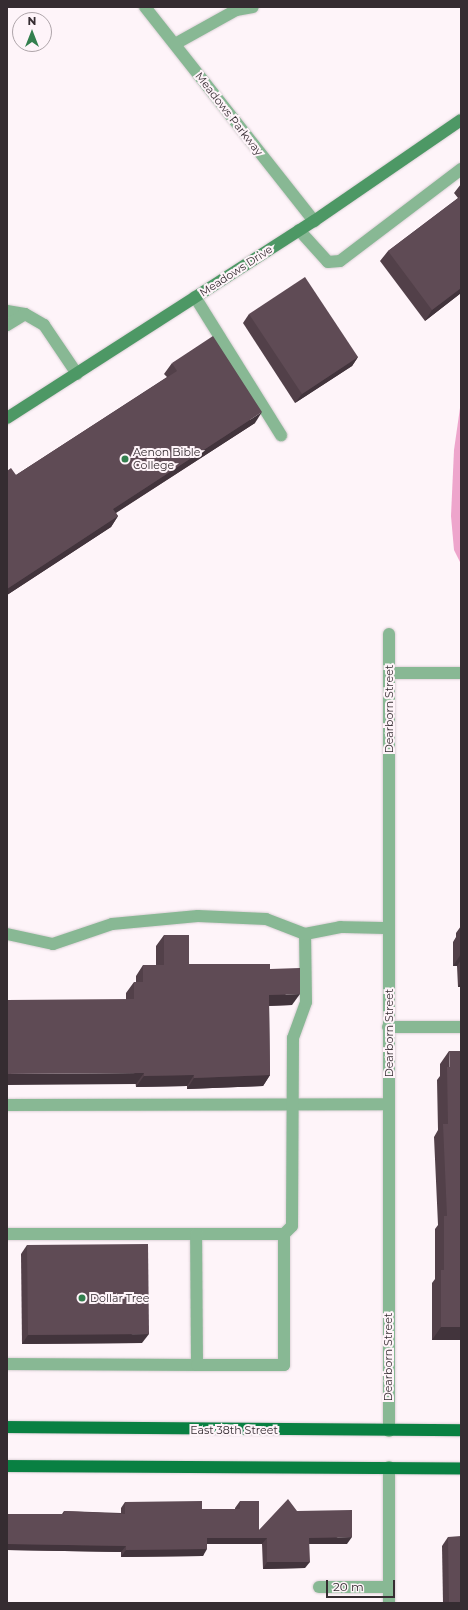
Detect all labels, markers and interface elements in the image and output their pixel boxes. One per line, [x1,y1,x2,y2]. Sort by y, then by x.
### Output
north arrow [12,12,52,52]
text: N [28,14,36,28]
street label: Meadows Parkway [192,70,266,158]
street label: Meadows Drive [197,243,275,299]
place label: Aenon Bible College [133,446,200,472]
marker: Aenon Bible College [120,454,130,464]
street label: Dearborn Street [382,665,396,753]
street label: Dearborn Street [382,989,396,1077]
place label: Dollar Tree [90,1291,149,1305]
marker: Dollar Tree [77,1293,87,1303]
street label: Dearborn Street [381,1313,395,1401]
street label: East 38th Street [190,1423,278,1437]
scale bar [328,1572,397,1598]
text: 20 m [333,1579,364,1594]

